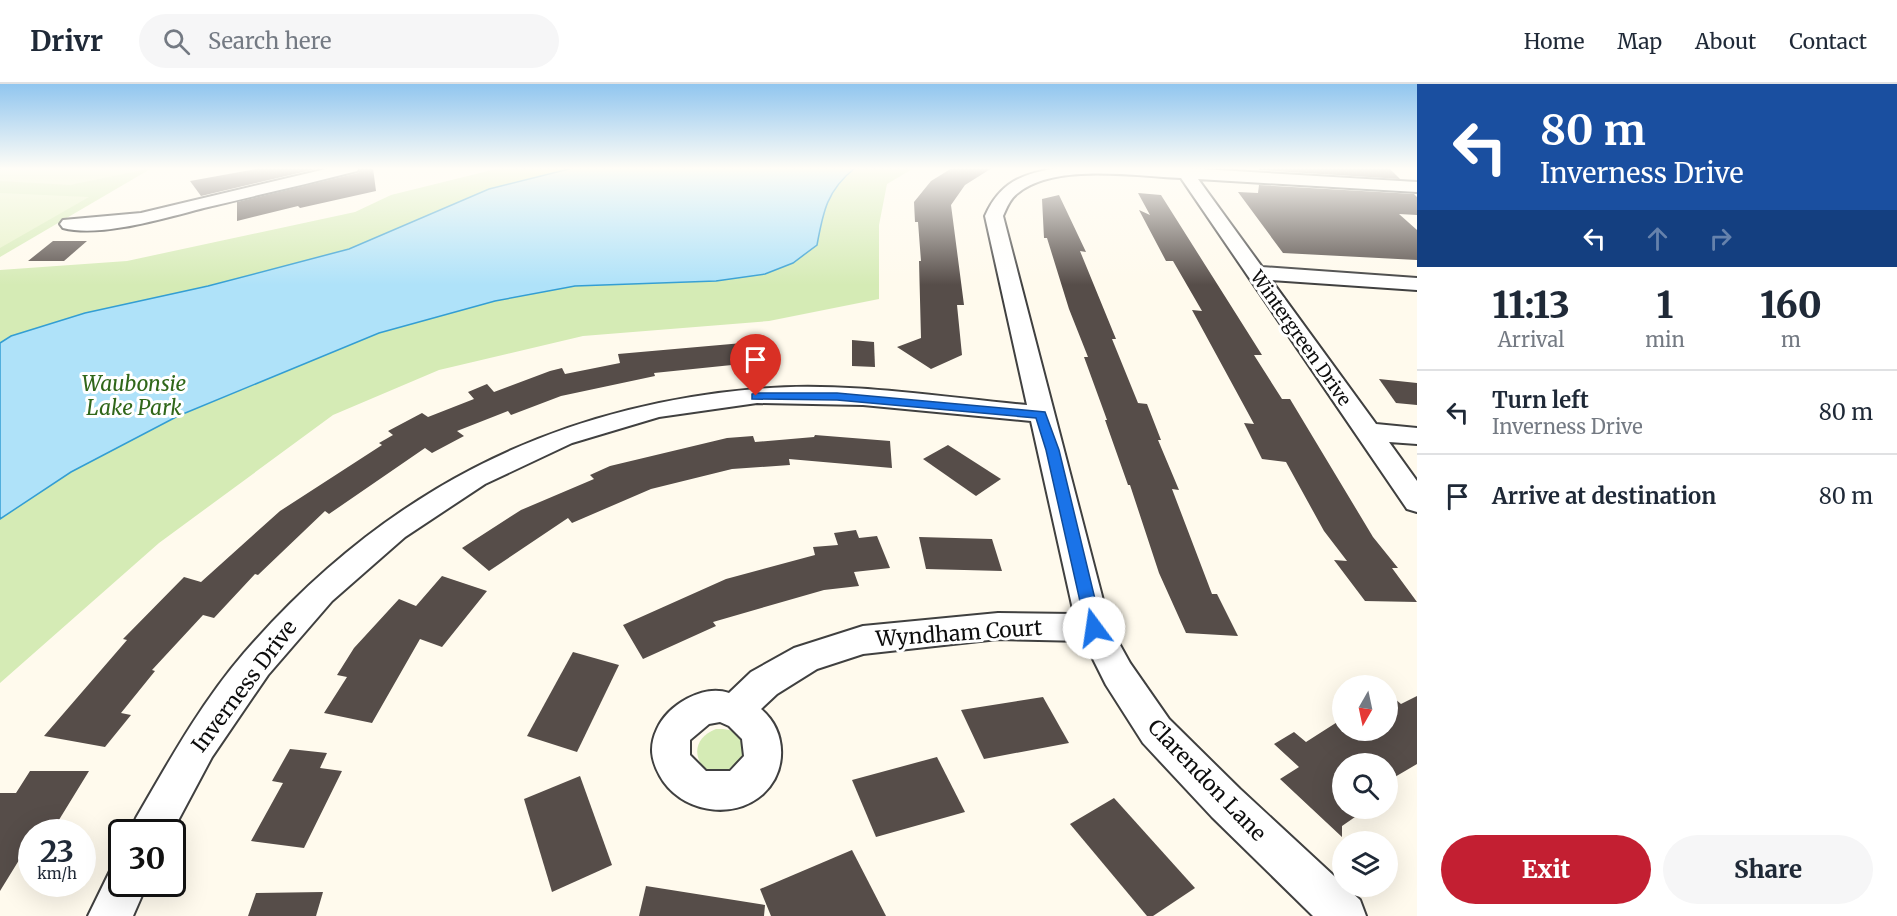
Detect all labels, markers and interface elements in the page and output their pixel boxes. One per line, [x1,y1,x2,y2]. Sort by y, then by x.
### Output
search box [139,14,559,68]
text: Drivr [30,23,103,59]
icon: search [160,25,193,58]
text: Search here [208,27,331,55]
text: Home [1524,28,1584,55]
text: Map [1617,28,1662,55]
text: About [1695,28,1756,55]
text: Contact [1789,28,1867,55]
text: 80 m [1540,104,1646,156]
icon: left [1441,108,1519,186]
text: Inverness Drive [1540,156,1744,190]
icon: left [1578,222,1611,255]
icon: ahead [1641,222,1674,255]
icon: right [1704,222,1737,255]
street label: Wintergreen Drive [1245,265,1356,410]
text: 11:13 [1492,283,1570,328]
text: 1 [1657,283,1673,328]
text: 160 [1760,283,1822,328]
text: Arrival [1498,327,1564,352]
text: min [1645,327,1685,352]
text: m [1781,327,1801,352]
pin [730,334,781,396]
icon: arrive [739,343,772,376]
park label: Waubonsie Lake Park [82,370,186,421]
text: Turn left [1492,386,1589,414]
icon: left [1441,396,1474,429]
text: 80 m [1819,398,1873,426]
text: Inverness Drive [1492,414,1643,439]
icon: arrive [1441,480,1474,513]
text: Arrive at destination [1492,482,1716,510]
text: 80 m [1819,482,1873,510]
position arrow [1062,596,1126,660]
street label: Wyndham Court [874,614,1043,652]
street label: Inverness Drive [186,615,302,757]
north arrow [1332,675,1398,741]
map controls [1332,675,1398,897]
street label: Clarendon Lane [1142,713,1272,847]
button: search [1332,753,1398,819]
speed limit sign: 30 [108,819,186,897]
button: layers [1332,831,1398,897]
text: 23 [40,832,74,870]
button: Exit [1441,835,1651,904]
button: Share [1663,835,1873,904]
text: km/h [37,864,77,883]

